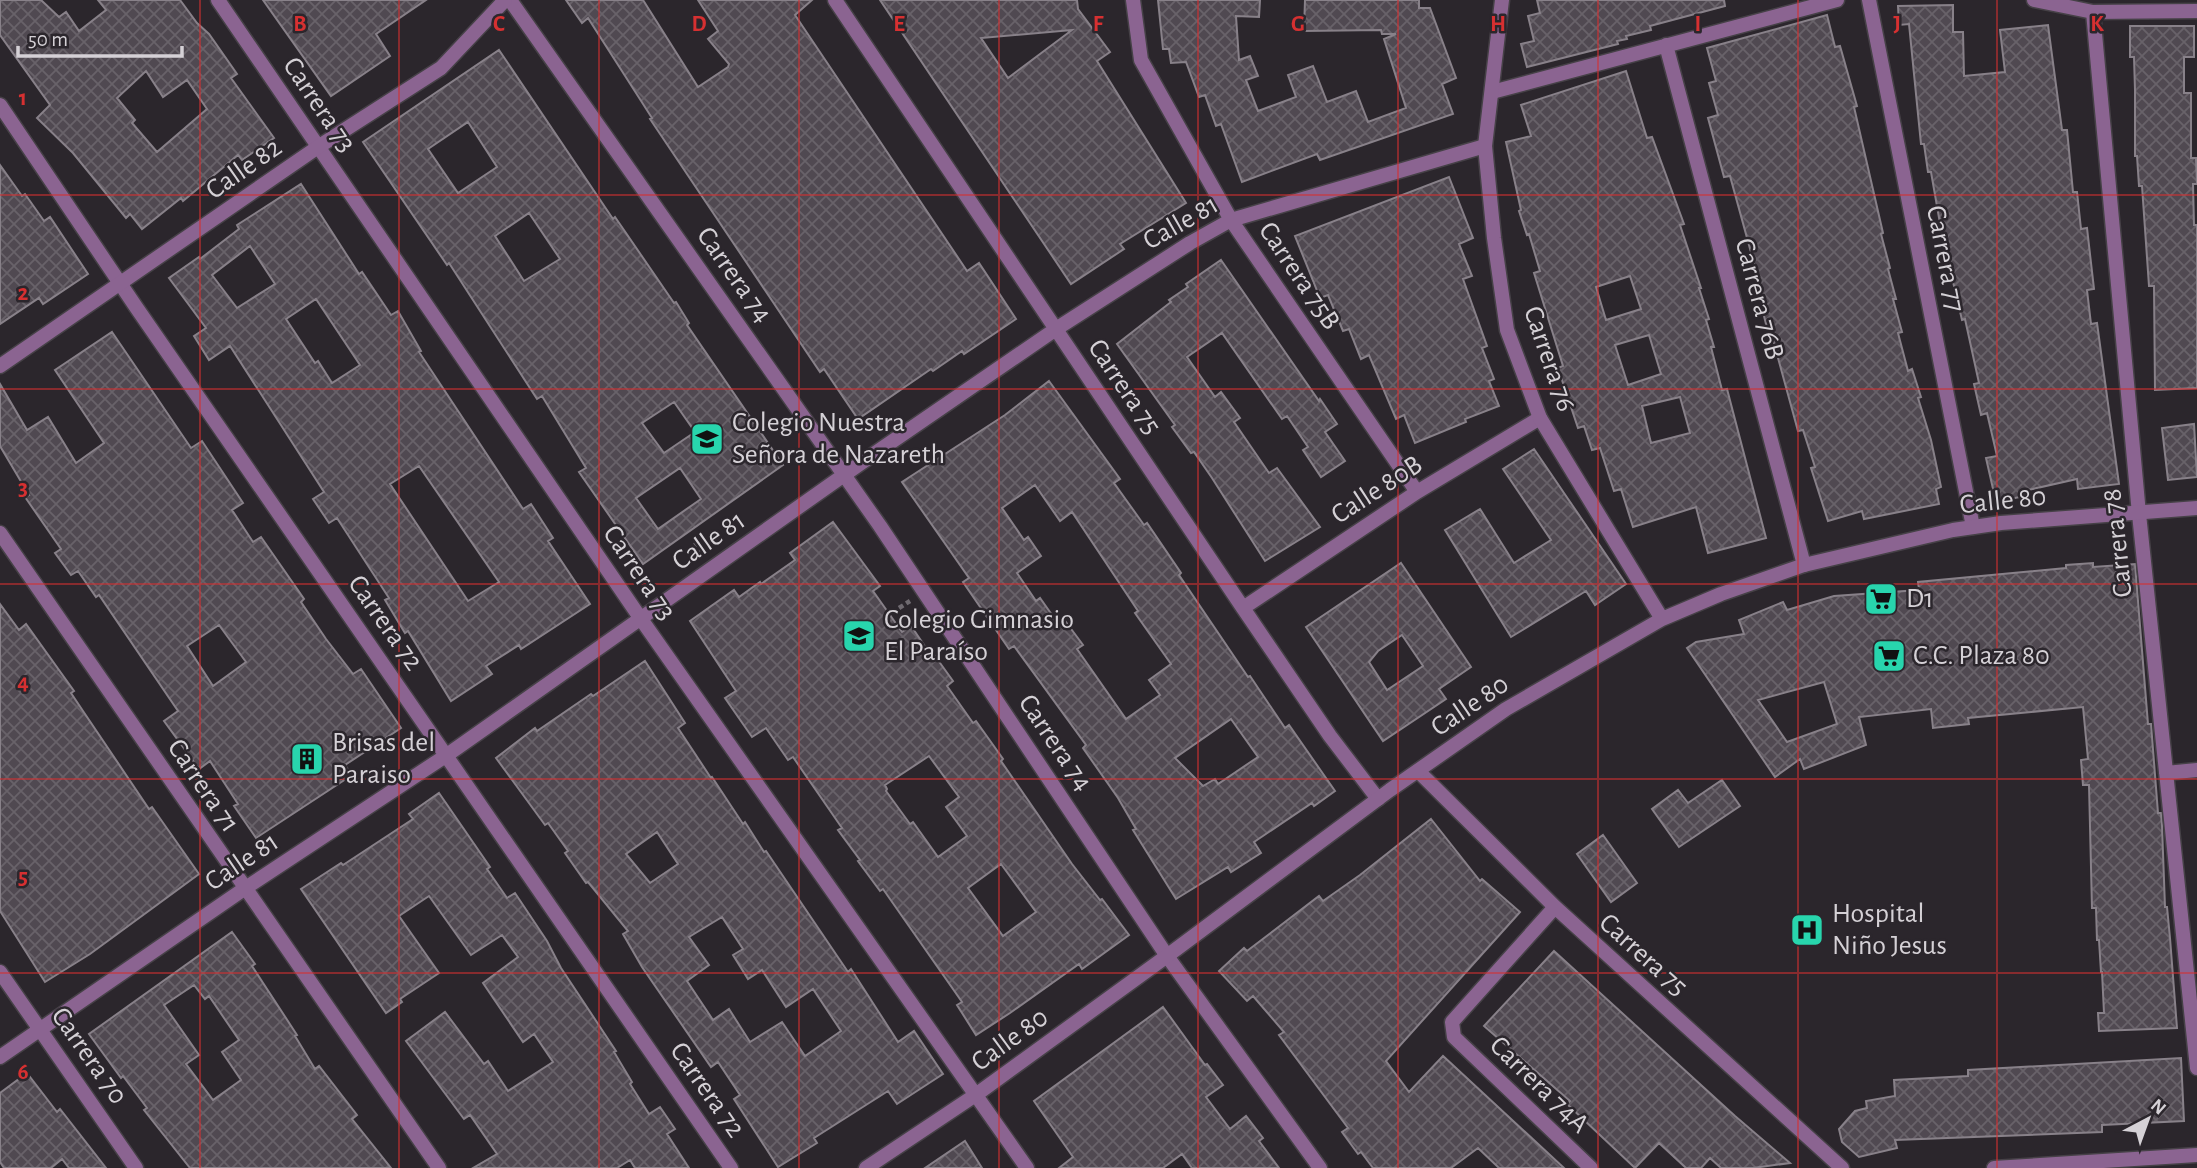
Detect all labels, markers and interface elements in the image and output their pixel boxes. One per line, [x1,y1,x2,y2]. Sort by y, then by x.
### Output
text: B [293,13,307,36]
text: C [493,13,505,36]
text: D [691,13,707,36]
text: E [893,13,905,36]
text: F [1093,13,1104,36]
text: G [1291,13,1305,36]
text: H [1490,13,1506,36]
text: I [1695,13,1701,36]
text: J [1893,13,1901,36]
text: K [2090,13,2104,36]
scale bar [18,14,182,58]
text: 50 m [28,29,68,50]
street label: Carrera 73 [277,53,361,157]
text: 1 [19,87,27,110]
street label: Calle 82 [201,133,287,205]
street label: Calle 81 [1139,190,1223,256]
street label: Carrera 77 [1921,203,1969,315]
street label: Carrera 75B [1253,217,1345,335]
street label: Carrera 74 [691,222,777,328]
street label: Carrera 76B [1729,235,1789,363]
text: 2 [18,282,29,305]
street label: Carrera 76 [1518,303,1580,415]
street label: Carrera 75 [1082,334,1166,440]
place label: Colegio Nuestra Señora de Nazareth [732,409,945,469]
school or university icon: Colegio Nuestra Señora de Nazareth [688,420,726,458]
street label: Calle 80B [1327,450,1427,530]
text: 3 [18,477,28,500]
street label: Calle 80 [1958,483,2048,519]
street label: Carrera 78 [2098,487,2138,599]
street label: Calle 81 [667,506,751,576]
street label: Carrera 73 [597,521,681,625]
street label: Carrera 72 [342,570,428,676]
supermarket icon: D1 [1862,580,1900,618]
place label: D1 [1906,585,1934,613]
place label: Colegio Gimnasio El Paraíso [884,606,1074,666]
school or university icon: Colegio Gimnasio El Paraíso [840,617,878,655]
supermarket icon: C.C. Plaza 80 [1870,637,1908,675]
place label: C.C. Plaza 80 [1913,642,2050,670]
street label: Calle 80 [1426,670,1514,742]
text: 4 [17,671,29,694]
street label: Carrera 74 [1013,690,1097,796]
place label: Brisas del Paraiso [332,729,435,789]
street label: Carrera 71 [162,734,244,838]
building icon: Brisas del Paraiso [288,740,326,778]
street label: Calle 81 [200,828,284,896]
text: 5 [18,866,28,889]
place label: Hospital Niño Jesus [1832,900,1947,960]
street label: Carrera 75 [1594,908,1692,1002]
hospital icon: Hospital Niño Jesus [1788,911,1826,949]
street label: Carrera 70 [46,1003,132,1109]
street label: Calle 80 [967,1003,1053,1077]
street label: Carrera 74A [1484,1031,1594,1139]
street label: Carrera 72 [664,1037,750,1143]
text: 6 [17,1061,29,1084]
north arrow [2113,1084,2183,1154]
text: N [2147,1096,2169,1119]

